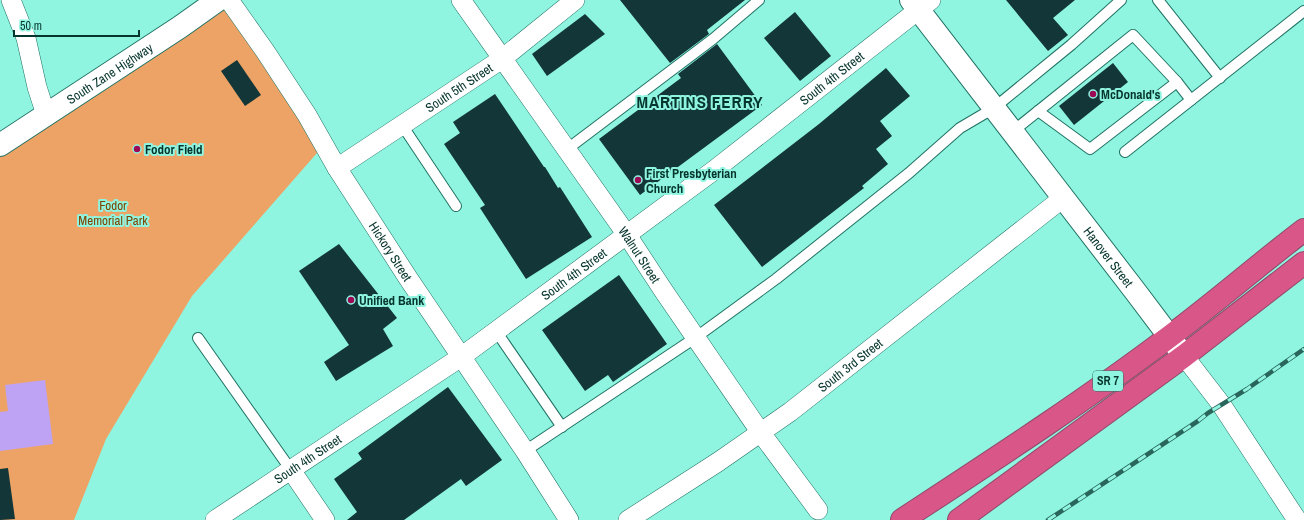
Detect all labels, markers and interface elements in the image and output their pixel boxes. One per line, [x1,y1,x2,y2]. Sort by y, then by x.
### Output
scale bar [14,12,139,38]
text: 50 m [20,18,42,34]
street label: South Zane Highway [63,38,156,108]
street label: South 4th Street [796,47,867,109]
street label: South 5th Street [422,59,496,116]
place label: McDonald's [1101,86,1160,103]
marker: McDonald's [1088,89,1098,99]
district label: MARTINS FERRY [636,90,764,113]
place label: Fodor Field [145,141,203,158]
marker: Fodor Field [132,144,142,154]
place label: First Presbyterian Church [646,165,737,197]
marker: First Presbyterian Church [633,175,643,185]
park label: Fodor Memorial Park [78,197,148,229]
street label: Hickory Street [365,218,416,284]
street label: Walnut Street [615,223,664,286]
street label: Hanover Street [1080,223,1137,290]
street label: South 4th Street [537,244,610,304]
place label: Unified Bank [359,292,424,309]
marker: Unified Bank [346,295,356,305]
street label: South 3rd Street [814,334,886,396]
road number: SR 7 [1093,371,1123,391]
street label: South 4th Street [271,430,344,487]

